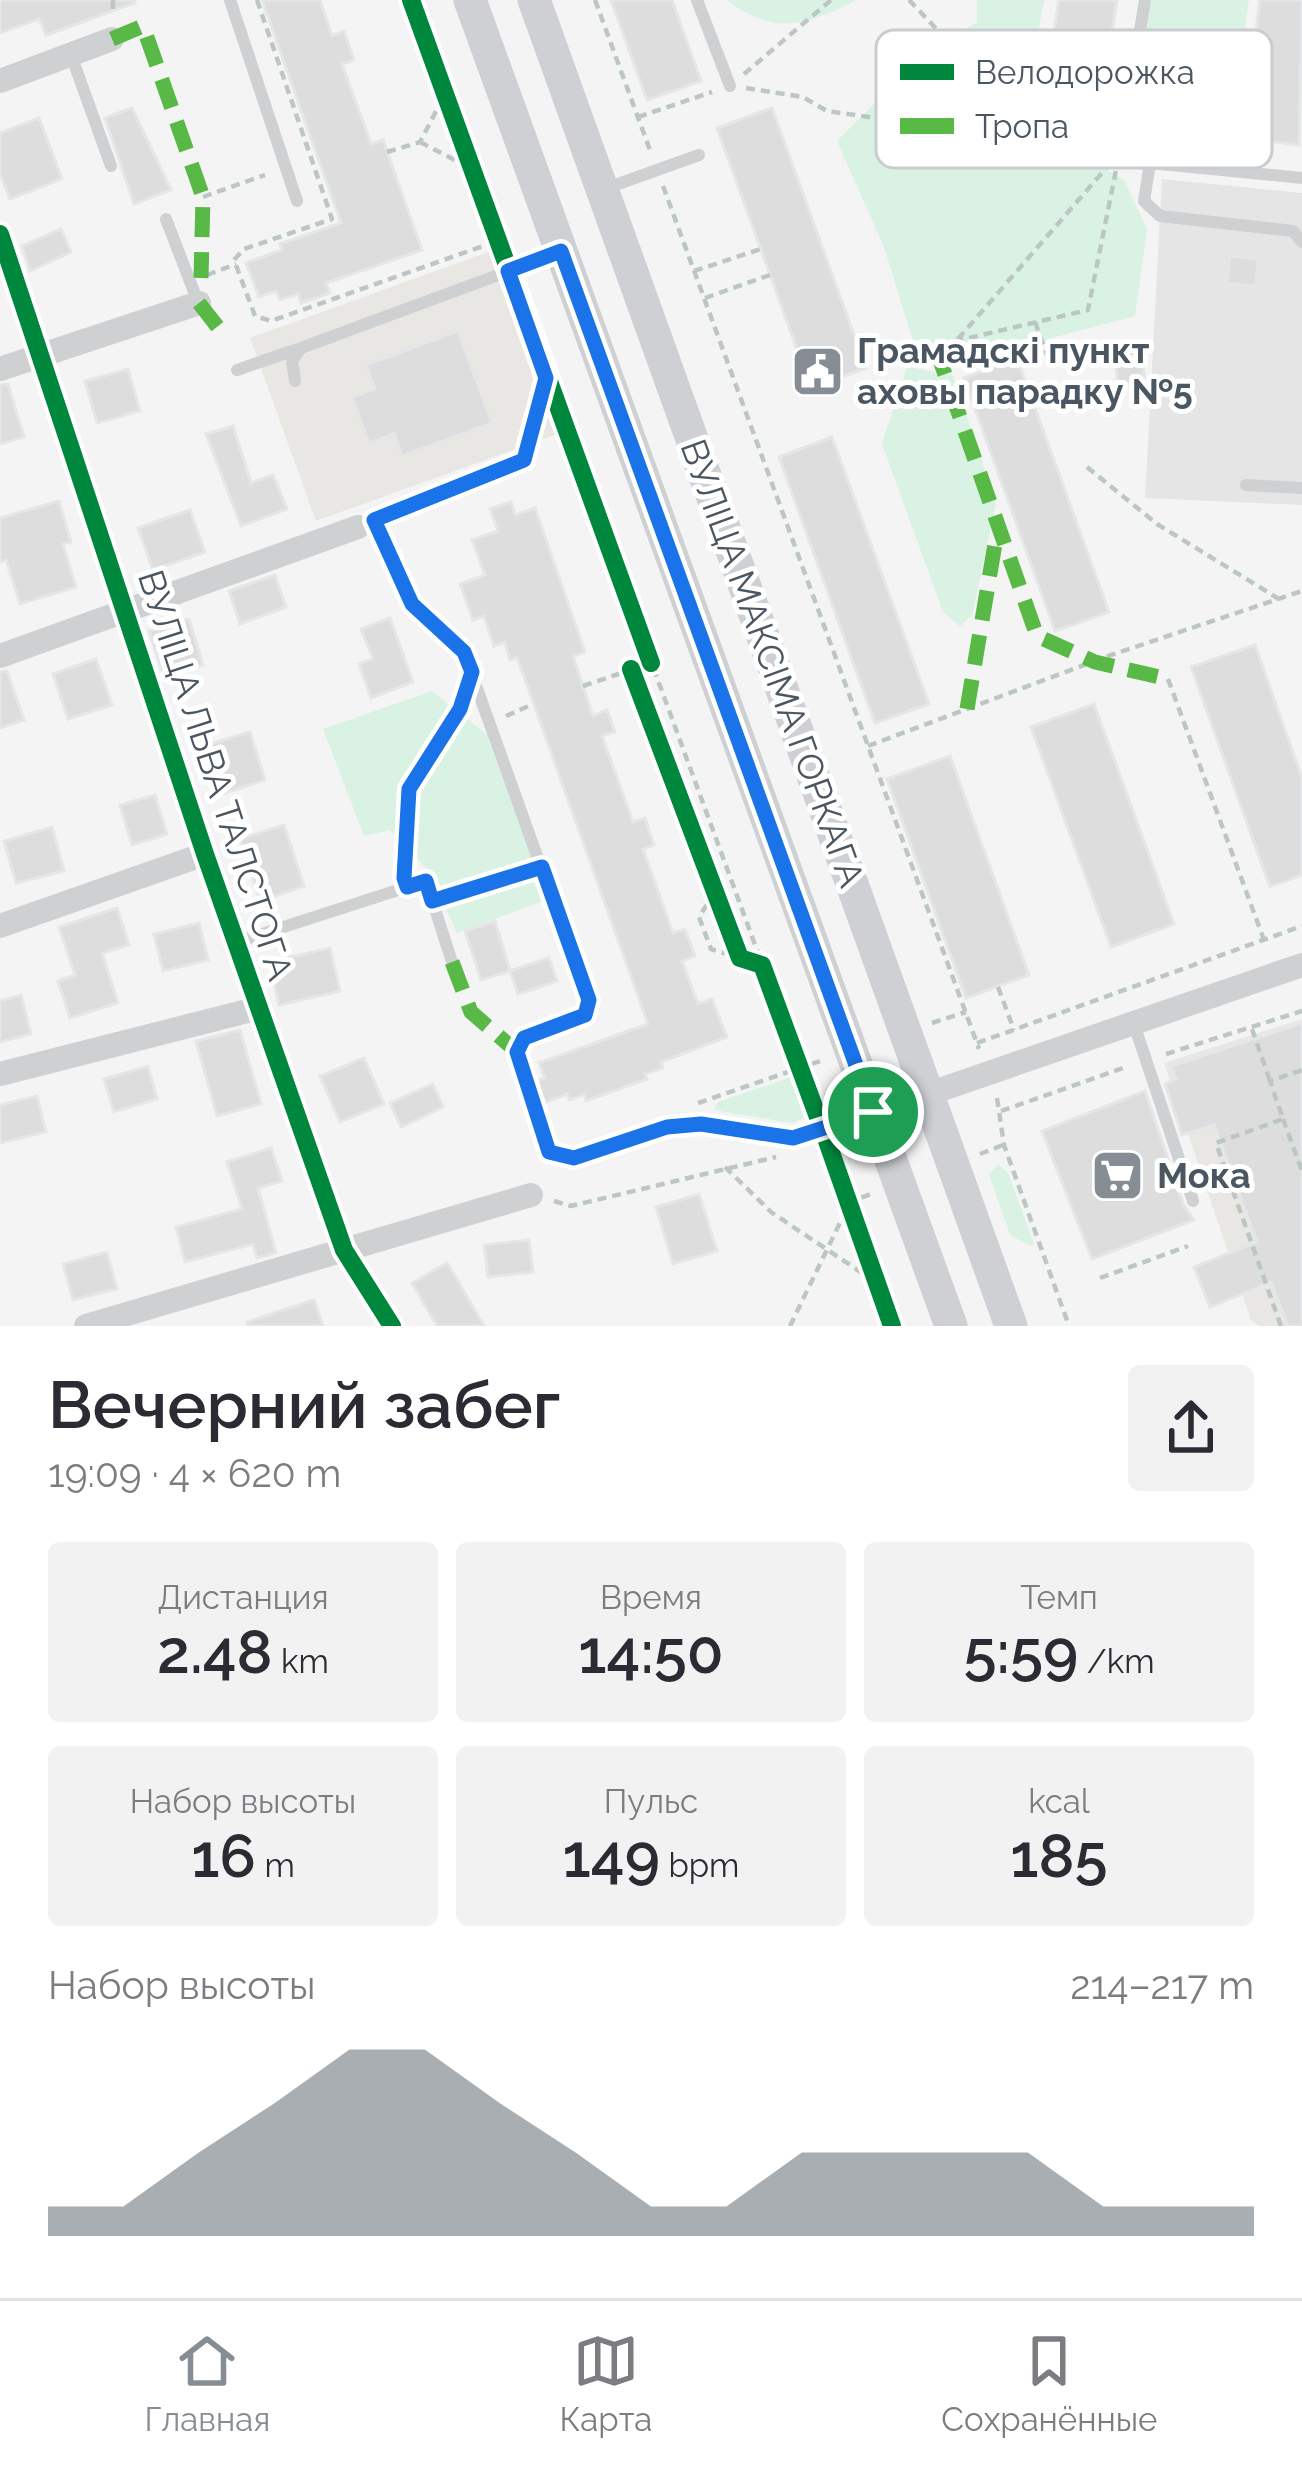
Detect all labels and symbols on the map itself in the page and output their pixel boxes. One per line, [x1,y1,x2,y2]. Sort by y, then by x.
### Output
legend [876,30,1272,168]
text: Велодорожка [975,53,1195,92]
text: Тропа [975,107,1069,146]
place label: Грамадскі пункт аховы парадку №5 [857,329,1193,412]
public building icon: Грамадскі пункт аховы парадку №5 [790,343,846,399]
street label: ВУЛІЦА МАКСІМА ГОРКАГА [672,434,874,892]
street label: ВУЛІЦА ЛЬВА ТАЛСТОГА [130,565,302,985]
pin [822,1061,924,1163]
supermarket icon: Мока [1090,1147,1146,1203]
place label: Мока [1157,1154,1251,1196]

